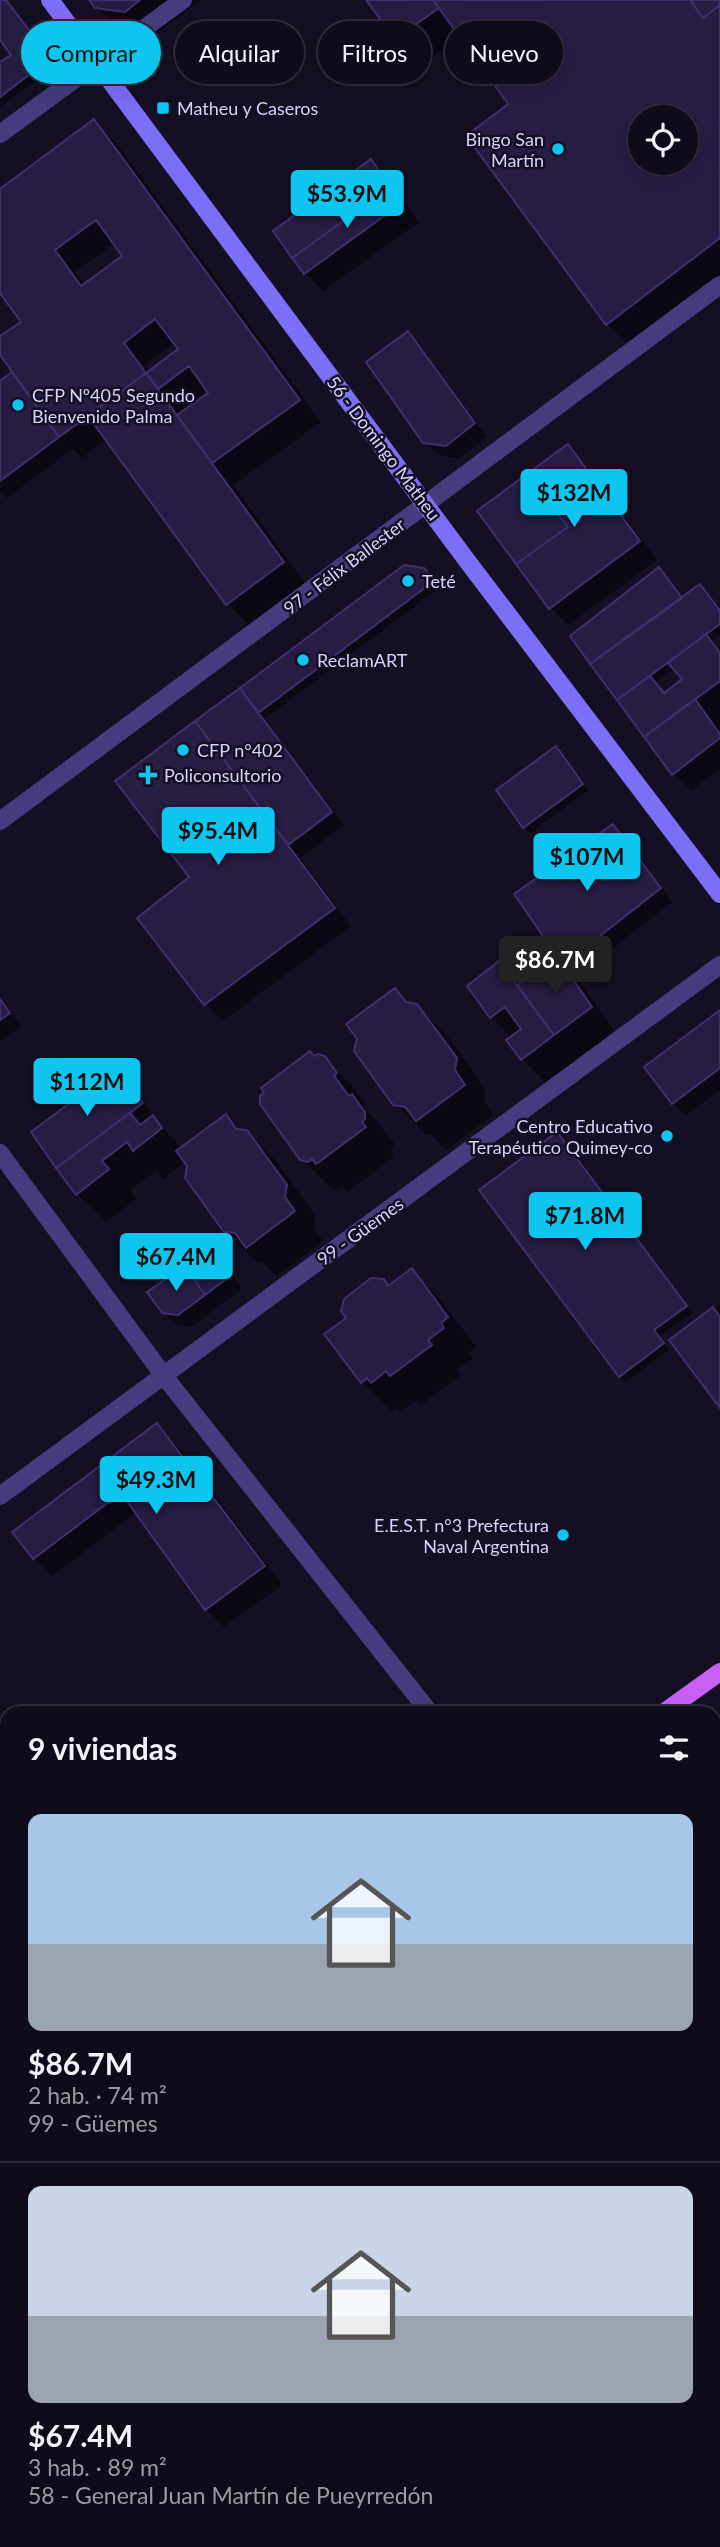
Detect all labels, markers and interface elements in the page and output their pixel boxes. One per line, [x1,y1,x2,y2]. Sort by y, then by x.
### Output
chip: Comprar [21,21,161,84]
chip: Alquilar [175,21,304,84]
chip: Filtros [318,21,431,84]
chip: Nuevo [445,21,563,84]
place label: Matheu y Caseros [177,97,319,119]
marker: Matheu y Caseros [155,100,171,116]
map controls [628,105,698,175]
button: locate [628,105,698,175]
place label: Bingo San Martín [466,128,544,171]
marker: Bingo San Martín [550,141,566,157]
pin: $53.9M [290,170,404,230]
text: $53.9M [307,179,387,207]
street label: 56 - Domingo Matheu [323,371,445,525]
place label: CFP Nº405 Segundo Bienvenido Palma [32,384,195,427]
marker: CFP Nº405 Segundo Bienvenido Palma [10,397,26,413]
pin: $132M [525,470,623,529]
text: $132M [536,478,612,506]
street label: 97 - Félix Ballester [279,513,409,619]
place label: Teté [422,570,456,592]
marker: Teté [400,573,416,589]
place label: ReclamART [317,649,408,671]
marker: ReclamART [295,652,311,668]
place label: CFP n°402 [197,739,283,761]
marker: CFP n°402 [175,742,191,758]
place label: Policonsultorio [164,764,282,786]
marker: Policonsultorio [138,765,158,785]
pin: $95.4M [161,808,275,867]
text: $95.4M [178,816,258,844]
pin: $107M [538,834,636,893]
text: $107M [549,842,625,870]
pin: $86.7M [498,936,612,996]
text: $86.7M [515,945,595,973]
pin: $112M [38,1058,136,1118]
text: $112M [49,1067,125,1095]
place label: Centro Educativo Terapéutico Quimey-co [468,1115,653,1158]
marker: Centro Educativo Terapéutico Quimey-co [659,1128,675,1144]
street label: 99 - Güemes [313,1192,408,1270]
pin: $71.8M [528,1192,642,1252]
text: $71.8M [545,1201,625,1229]
pin: $67.4M [119,1234,233,1293]
text: $67.4M [136,1242,216,1270]
pin: $49.3M [99,1456,213,1516]
text: $49.3M [116,1465,196,1493]
place label: E.E.S.T. n°3 Prefectura Naval Argentina [374,1514,549,1557]
marker: E.E.S.T. n°3 Prefectura Naval Argentina [555,1527,571,1543]
icon: filters [655,1729,693,1767]
text: 9 viviendas [28,1730,177,1766]
icon: home [298,1860,424,1986]
text: $86.7M [28,2045,133,2081]
text: 2 hab. · 74 m² [28,2081,167,2109]
text: 99 - Güemes [28,2109,158,2137]
icon: home [298,2232,424,2358]
text: $67.4M [28,2417,133,2453]
text: 3 hab. · 89 m² [28,2453,167,2481]
text: 58 - General Juan Martín de Pueyrredón [28,2481,433,2509]

